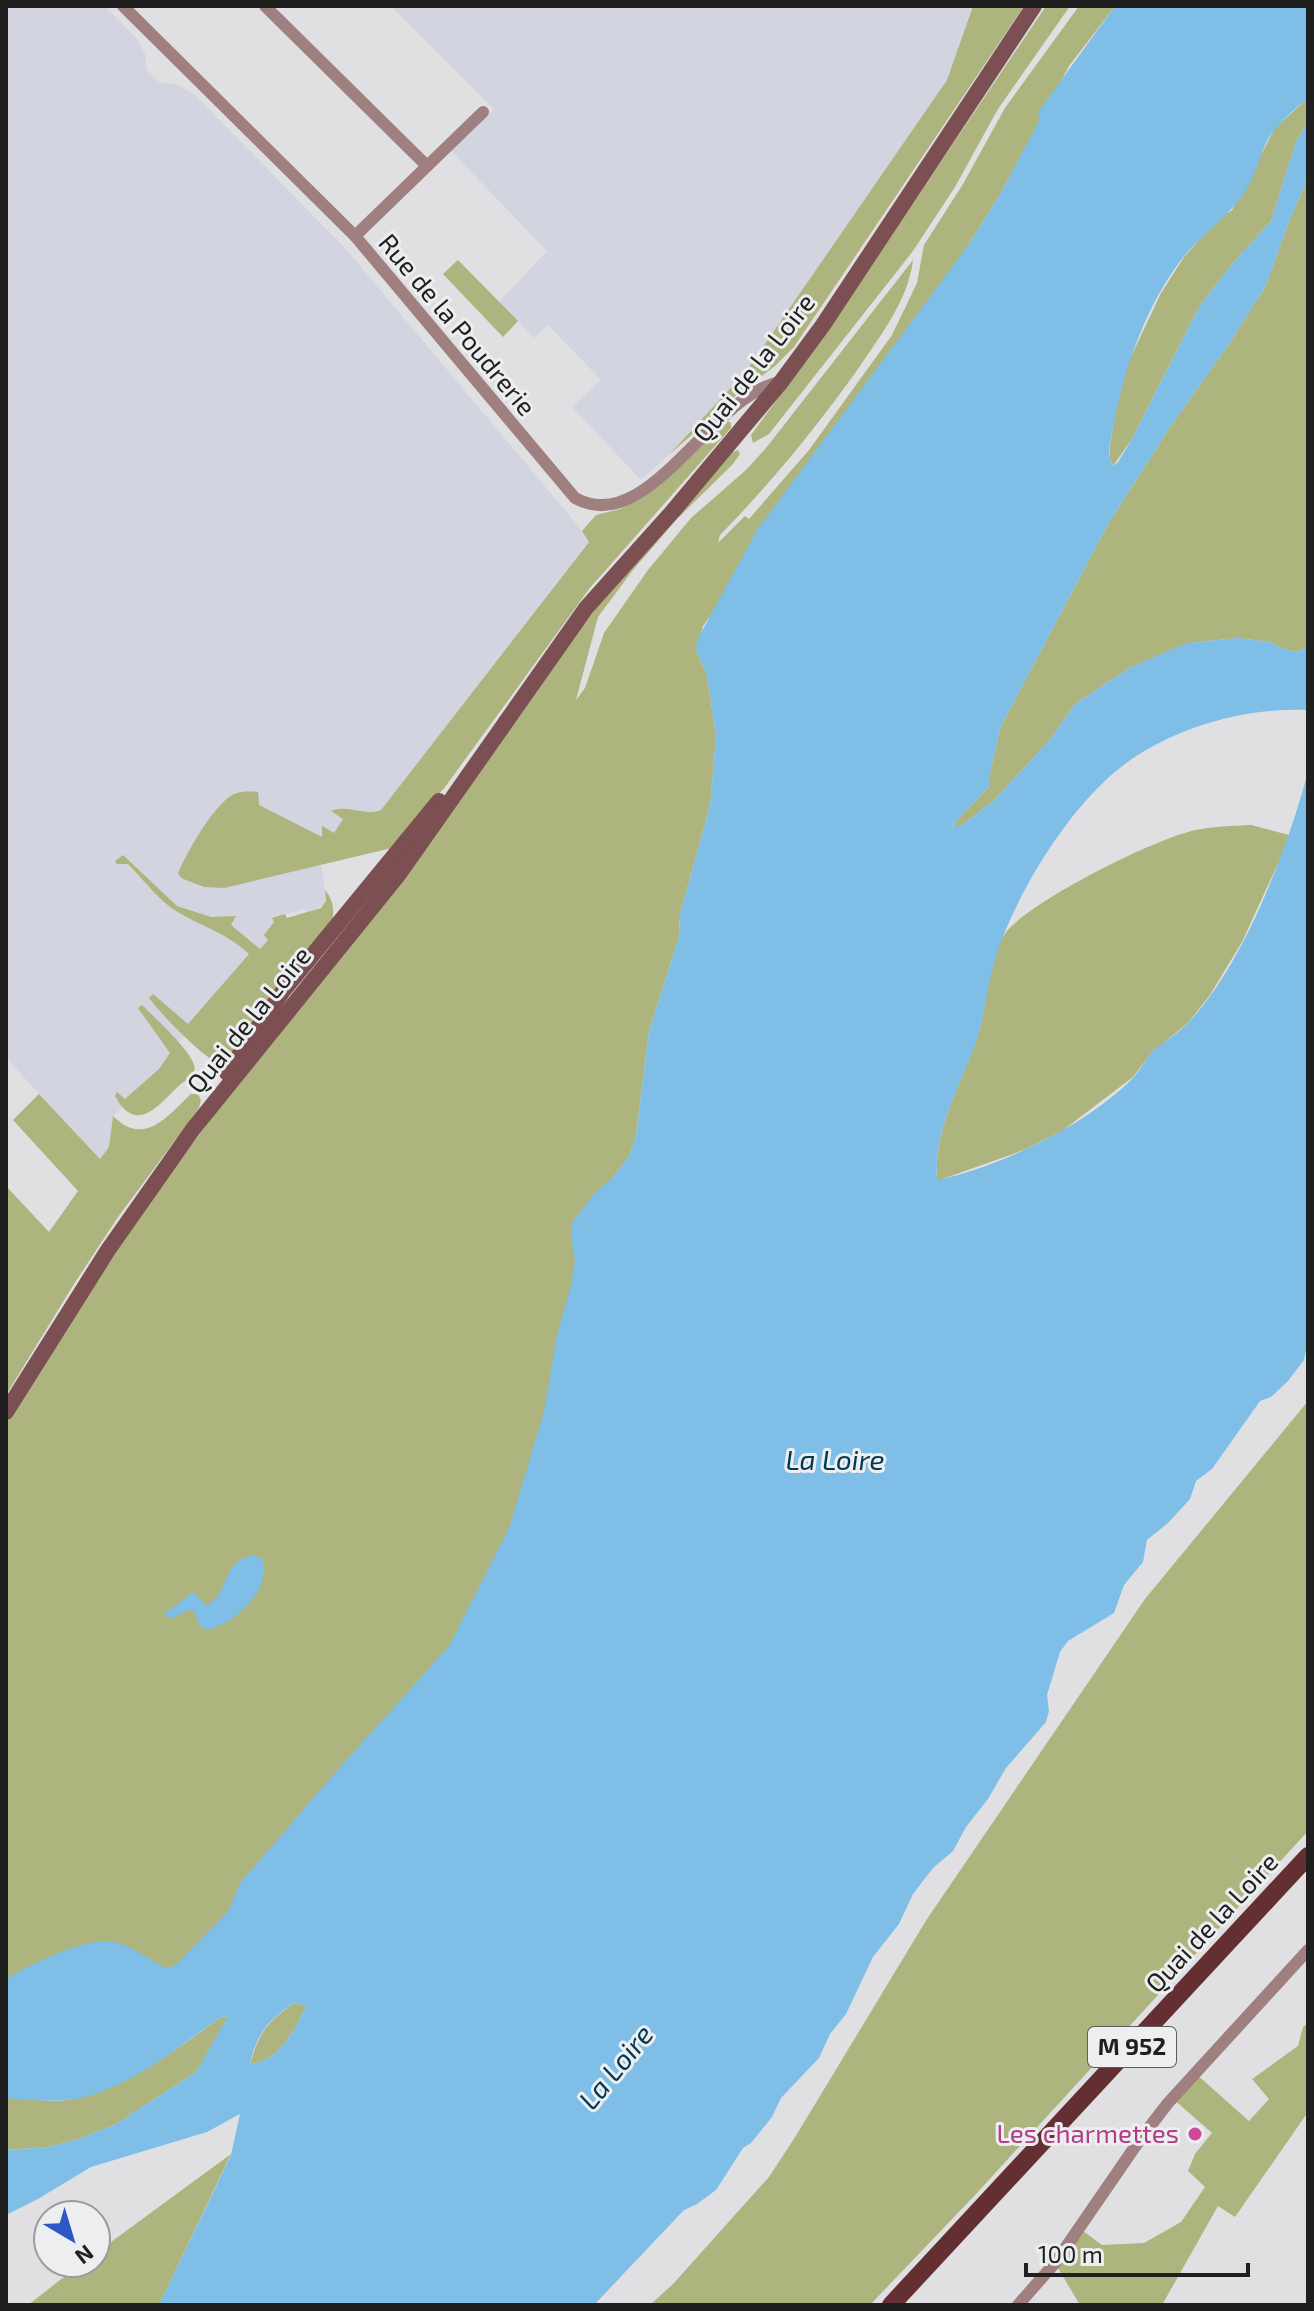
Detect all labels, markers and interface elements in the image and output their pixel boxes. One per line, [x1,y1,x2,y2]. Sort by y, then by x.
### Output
street label: Rue de la Poudrerie [373,227,543,421]
street label: Quai de la Loire [685,287,820,447]
street label: Quai de la Loire [179,939,316,1099]
water label: La Loire [785,1442,885,1476]
street label: Quai de la Loire [1138,1846,1284,1998]
water label: La Loire [571,2017,660,2116]
road number: M 952 [1088,2027,1176,2067]
place label: Les charmettes [996,2117,1179,2148]
marker: Les charmettes [1186,2125,1204,2143]
north arrow [32,2199,112,2279]
scale bar [1026,2227,1248,2277]
text: 100 m [1038,2239,1103,2268]
text: N [71,2240,99,2271]

